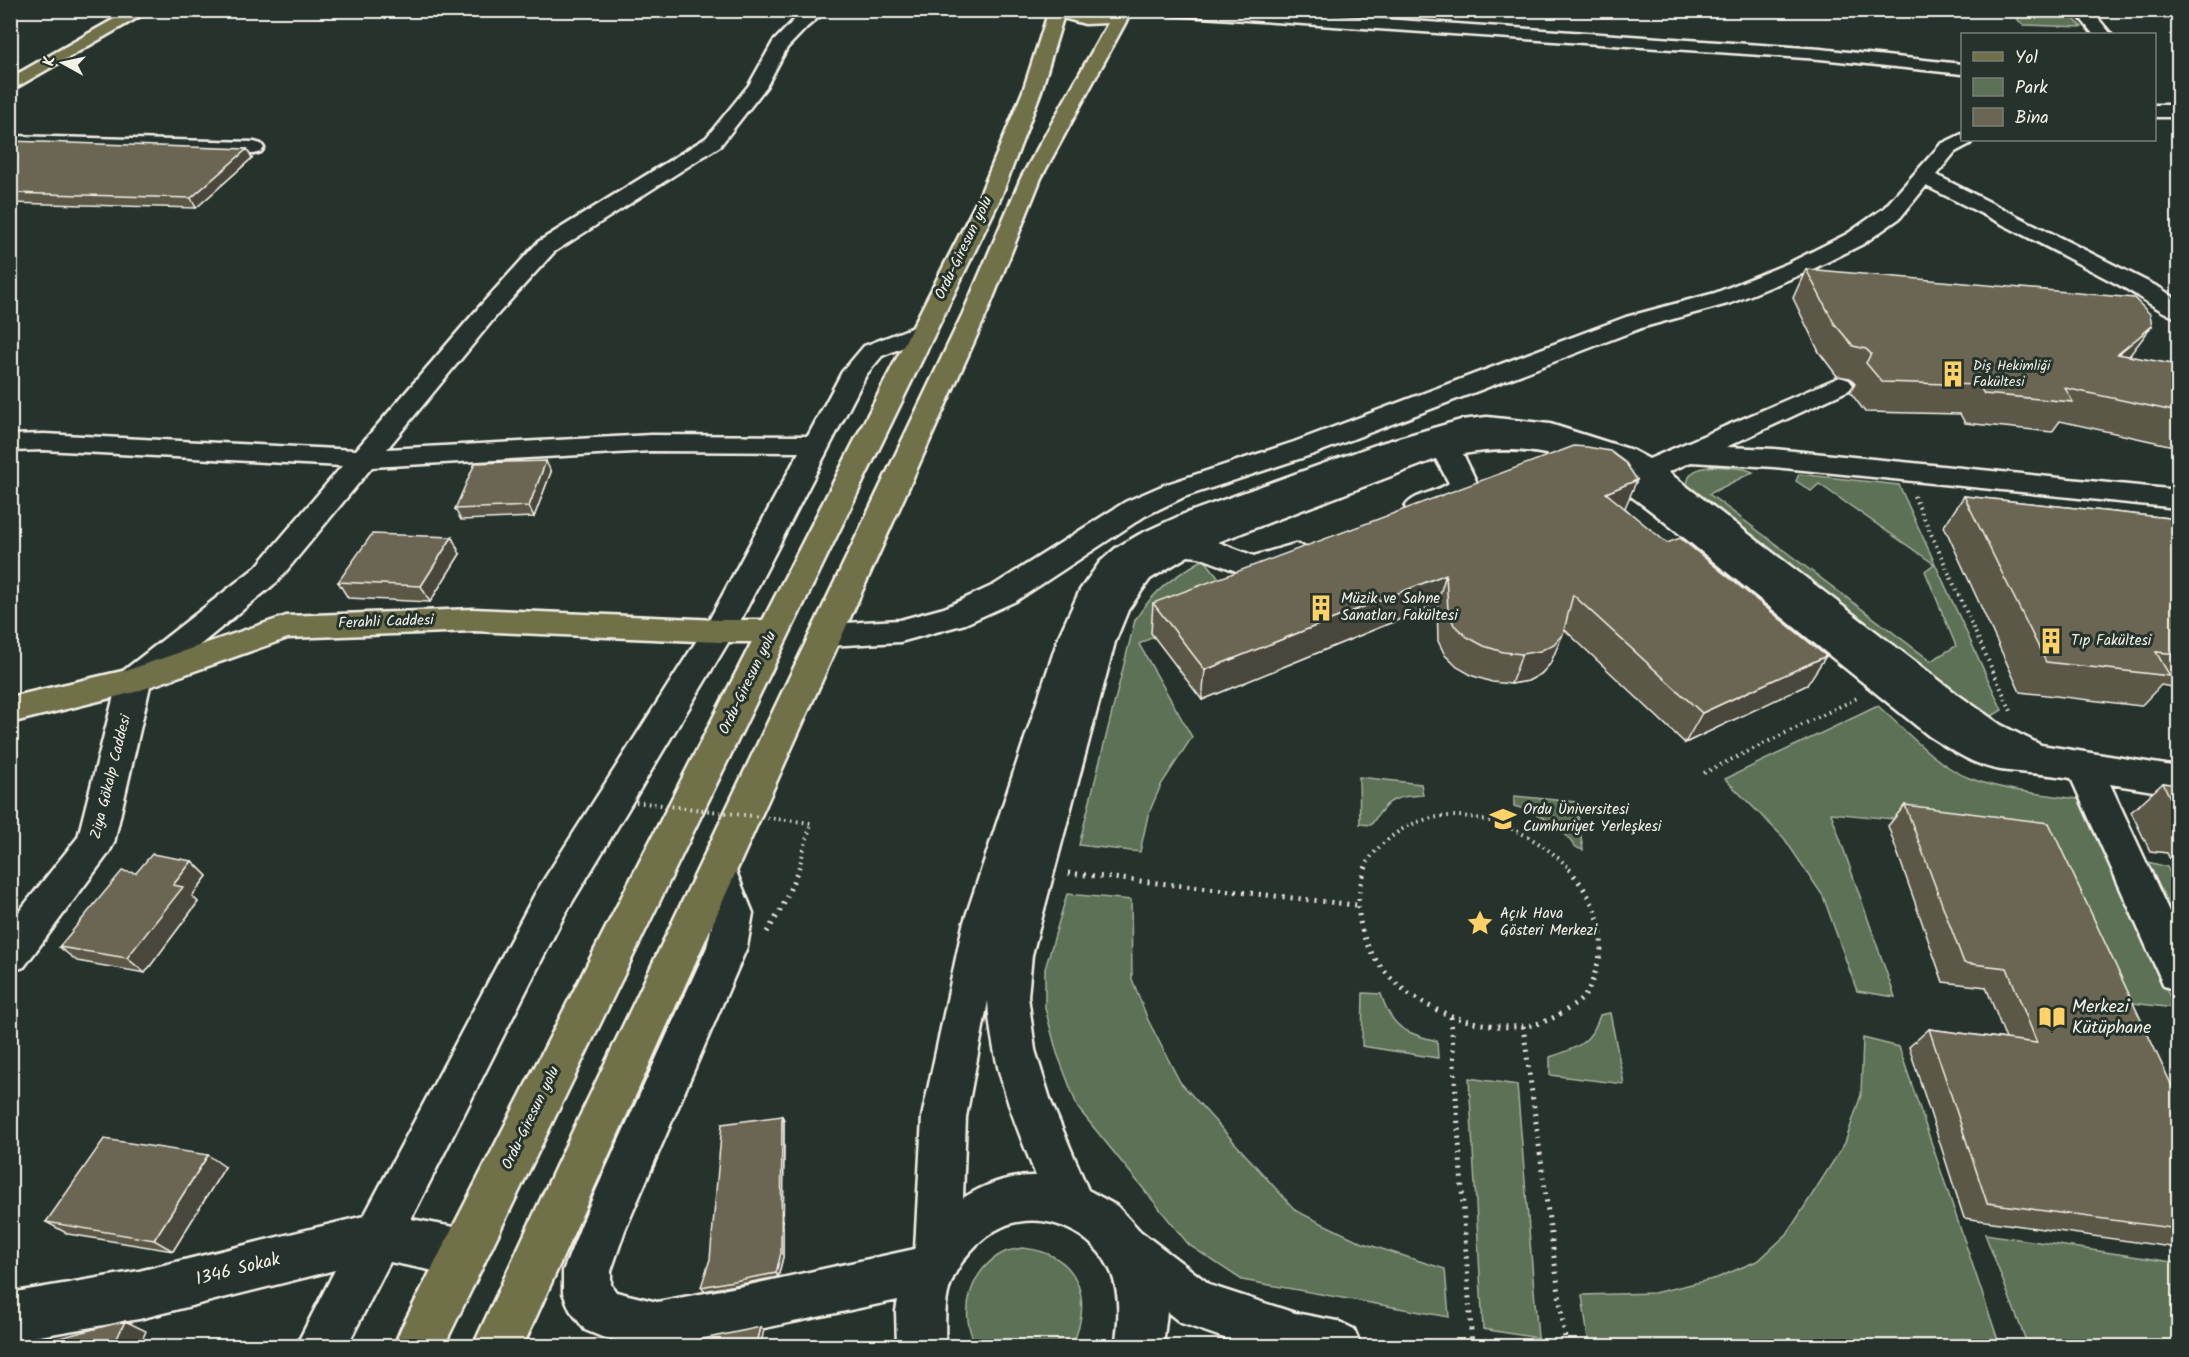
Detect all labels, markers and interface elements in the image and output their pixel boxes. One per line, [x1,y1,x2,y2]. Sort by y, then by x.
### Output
north arrow [33,33,93,93]
legend [1961,33,2156,141]
text: Yol [2015,44,2039,73]
text: K [37,54,63,68]
text: Park [2015,74,2048,103]
text: Bina [2015,104,2049,133]
street label: Ordu-Giresun yolu [929,192,999,304]
place label: Diş Hekimliği Fakültesi [1973,355,2051,393]
building icon: Diş Hekimliği Fakültesi [1938,359,1968,389]
place label: Müzik ve Sahne Sanatları Fakültesi [1341,587,1459,628]
building icon: Müzik ve Sahne Sanatları Fakültesi [1306,593,1336,623]
street label: Ferahli Caddesi [338,608,436,636]
building icon: Tıp Fakültesi [2036,626,2066,656]
street label: Ordu-Giresun yolu [713,627,783,739]
place label: Tıp Fakültesi [2071,629,2153,653]
street label: Ziya Gökalp Caddesi [84,711,138,842]
place label: Ordu Üniversitesi Cumhuriyet Yerleşkesi [1523,798,1663,839]
school or university icon: Ordu Üniversitesi Cumhuriyet Yerleşkesi [1488,804,1518,834]
place label: Açık Hava Gösteri Merkezi [1500,902,1598,943]
place icon: Açık Hava Gösteri Merkezi [1465,908,1495,938]
place label: Merkezi Kütüphane [2072,993,2151,1043]
library icon: Merkezi Kütüphane [2037,1002,2067,1032]
street label: Ordu-Giresun yolu [496,1062,566,1174]
street label: 1346 Sokak [193,1245,284,1294]

